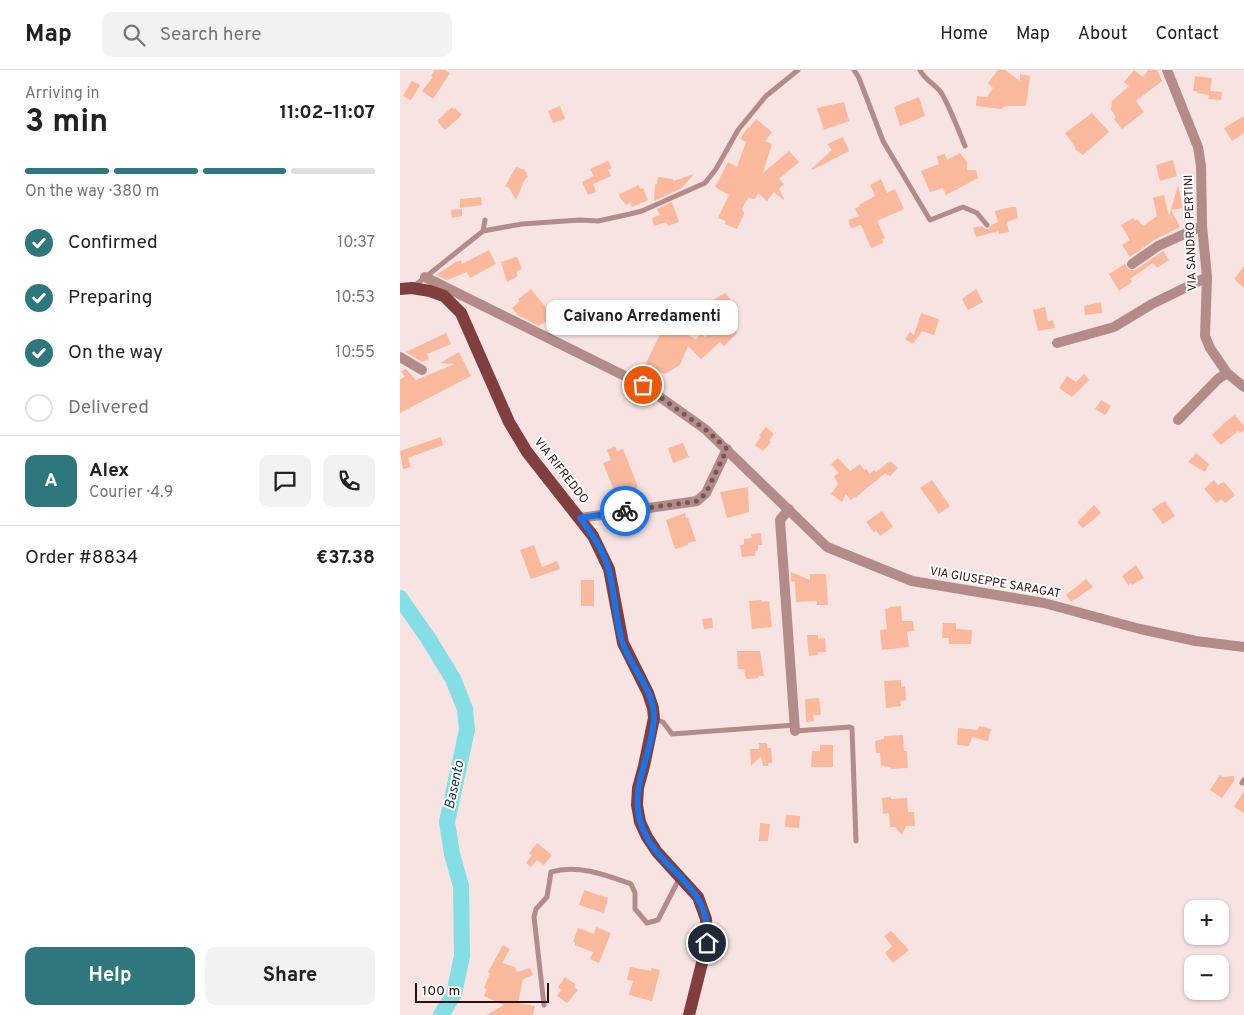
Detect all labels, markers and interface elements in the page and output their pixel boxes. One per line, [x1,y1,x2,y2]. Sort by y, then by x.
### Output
search box [102,12,452,57]
text: Map [25,20,72,50]
icon: search [120,21,148,49]
text: Search here [160,23,261,47]
text: Home [940,23,988,46]
text: Map [1016,23,1050,46]
text: About [1078,23,1127,46]
text: Contact [1155,23,1219,46]
text: Arriving in [25,84,100,104]
text: 11:02–11:07 [279,101,375,125]
text: 3 min [25,103,108,143]
street label: VIA SANDRO PERTINI [1181,174,1201,292]
text: On the way · 380 m [25,182,159,202]
icon: check [25,229,53,257]
text: Confirmed [68,231,158,255]
text: 10:37 [337,233,375,253]
icon: check [25,284,53,312]
text: Preparing [68,286,152,310]
text: 10:53 [336,288,375,308]
callout: Caivano Arredamenti [547,300,739,335]
text: Caivano Arredamenti [563,307,721,327]
icon: check [25,339,53,367]
text: On the way [68,341,163,365]
text: 10:55 [335,343,375,363]
pin [622,364,664,406]
icon: bag [629,371,657,399]
text: Delivered [68,396,149,420]
street label: VIA RIFREDDO [530,435,592,507]
button: chat [259,455,311,507]
button: phone [323,455,375,507]
text: Alex [89,459,129,483]
text: A [44,469,58,493]
text: Courier · 4.9 [89,483,173,503]
courier [600,486,650,536]
icon: bike [611,497,639,525]
text: Order #8834 [25,546,138,570]
text: €37.38 [316,546,375,570]
street label: VIA GIUSEPPE SARAGAT [928,564,1062,602]
water label: Basento [442,759,469,811]
map controls [1184,900,1229,1000]
button: + [1184,900,1229,945]
pin [686,922,728,964]
icon: home [693,929,721,957]
button: Help [25,947,195,1005]
button: Share [205,947,375,1005]
button: − [1184,955,1229,1000]
scale bar [415,980,549,1003]
text: 100 m [422,983,460,1000]

